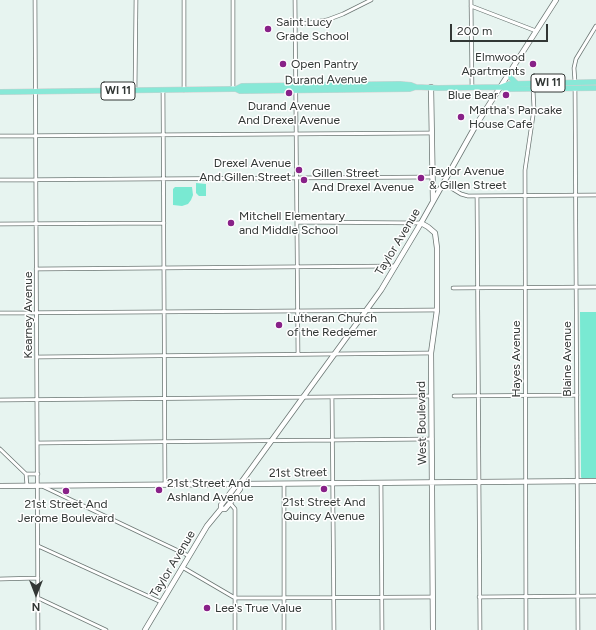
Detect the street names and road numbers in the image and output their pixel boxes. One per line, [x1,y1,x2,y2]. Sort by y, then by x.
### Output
street label: Durand Avenue [285,72,367,88]
road number: WI 11 [531,74,565,92]
road number: WI 11 [101,82,135,100]
street label: Taylor Avenue [372,206,424,278]
street label: Kearney Avenue [21,272,35,358]
street label: Hayes Avenue [509,321,523,397]
street label: Blaine Avenue [560,321,574,397]
street label: West Boulevard [414,381,430,465]
street label: 21st Street [269,465,327,481]
street label: Taylor Avenue [147,528,199,600]

